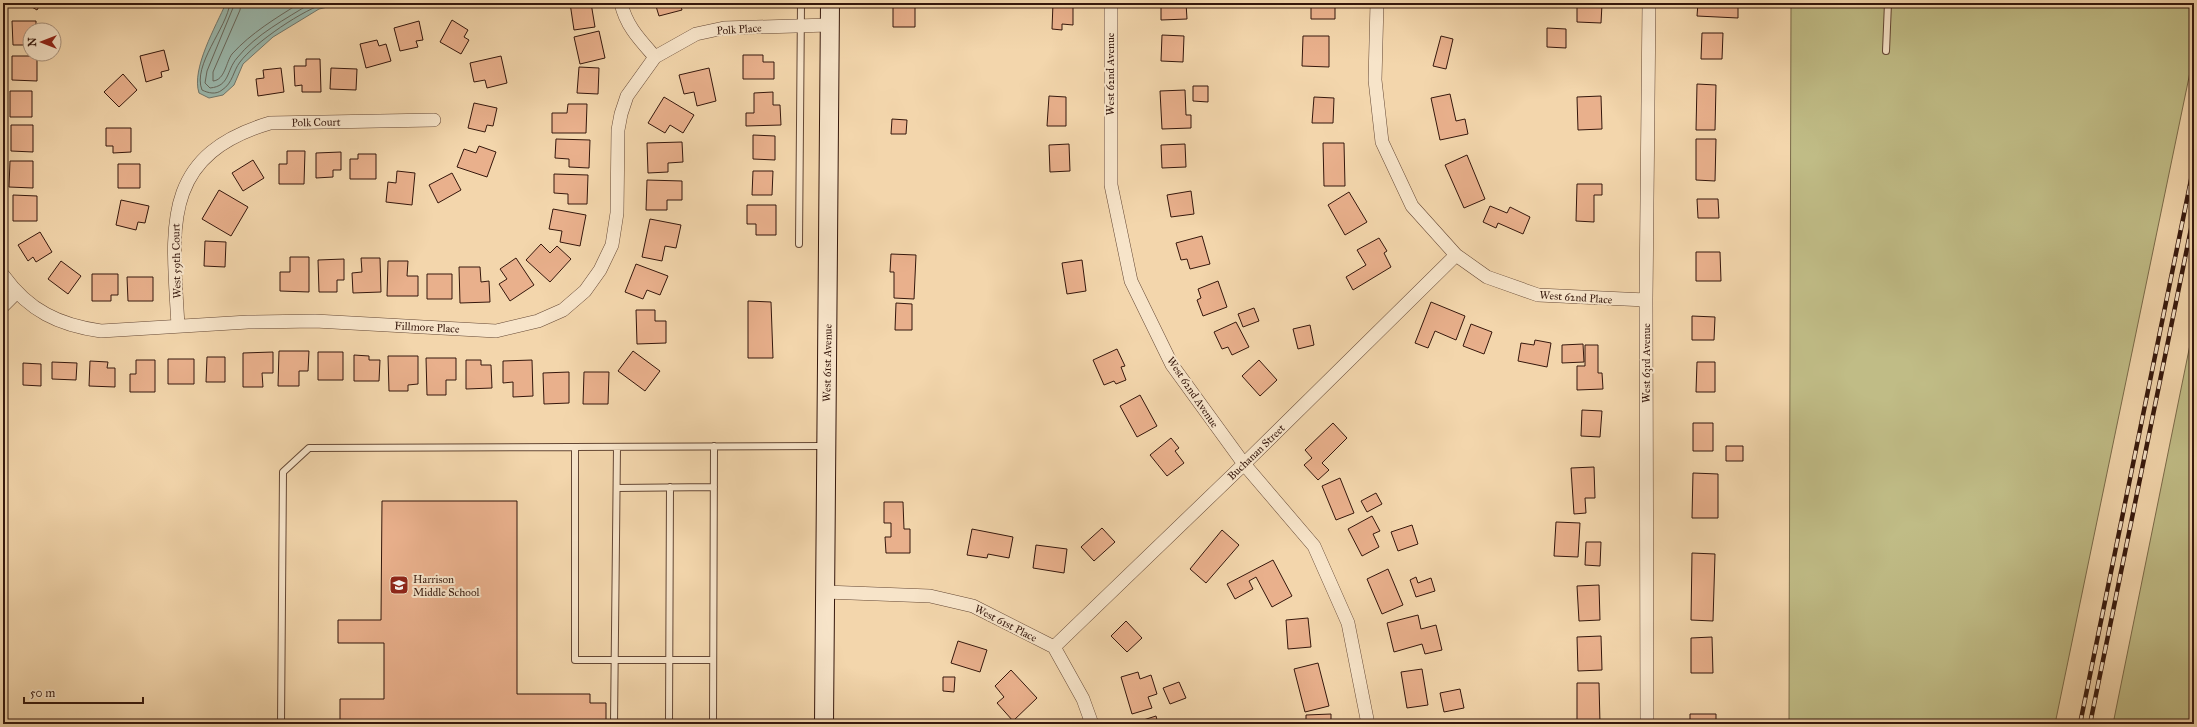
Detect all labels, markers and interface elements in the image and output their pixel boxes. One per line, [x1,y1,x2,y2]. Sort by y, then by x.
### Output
street label: Polk Place [716,21,762,38]
north arrow [22,22,62,62]
street label: West 62nd Avenue [1104,32,1117,115]
text: N [26,37,39,47]
street label: Polk Court [291,116,341,129]
street label: West 59th Court [169,223,184,299]
street label: West 62nd Place [1539,288,1613,307]
street label: Fillmore Place [394,319,460,336]
street label: West 61st Avenue [820,323,835,402]
street label: West 63rd Avenue [1640,323,1653,403]
street label: West 62nd Avenue [1164,354,1221,431]
street label: Buchanan Street [1225,422,1288,483]
place label: Harrison Middle School [413,573,479,599]
school or university icon: Harrison Middle School [388,574,410,596]
street label: West 61st Place [972,602,1039,645]
scale bar [24,679,143,705]
text: 50 m [30,686,55,700]

